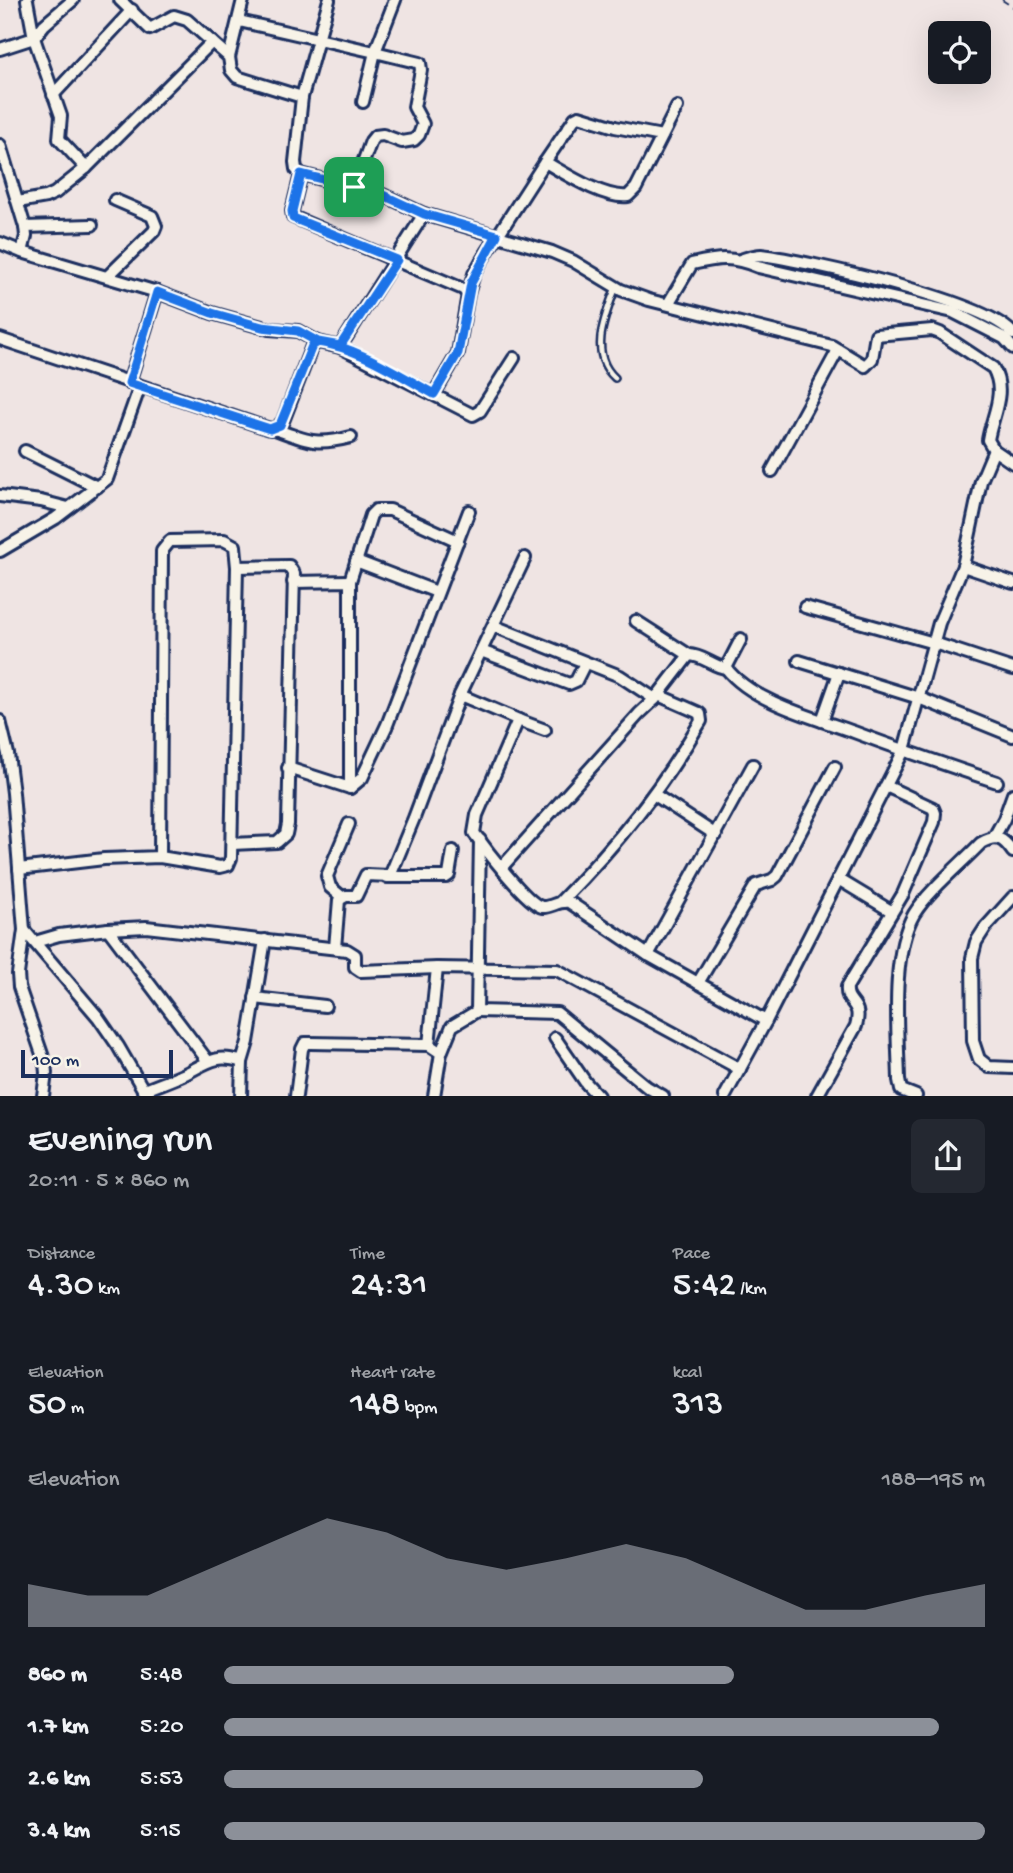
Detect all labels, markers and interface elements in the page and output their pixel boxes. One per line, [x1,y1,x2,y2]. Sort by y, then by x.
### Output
map controls [928,21,991,84]
button: locate [928,21,991,84]
pin [324,157,384,217]
icon: arrive [335,168,373,206]
scale bar [21,1047,173,1079]
text: 100 m [32,1050,79,1073]
button: share [911,1119,985,1193]
text: Evening run [28,1120,212,1164]
text: 20:11 · 5 × 860 m [28,1168,189,1195]
text: Distance [28,1243,95,1266]
text: Time [350,1243,385,1266]
text: Pace [673,1243,710,1266]
text: 4.30 [28,1266,94,1307]
text: 24:31 [350,1266,427,1307]
text: 5:42 [673,1266,736,1307]
text: km [94,1278,120,1301]
text: /km [736,1278,767,1301]
text: Elevation [28,1362,104,1385]
text: Heart rate [350,1362,435,1385]
text: kcal [673,1362,702,1385]
text: 50 [28,1385,66,1426]
text: 148 [350,1385,400,1426]
text: 313 [673,1385,723,1426]
text: m [66,1397,84,1420]
text: bpm [400,1397,438,1420]
text: Elevation [28,1467,119,1494]
text: 188–195 m [882,1467,985,1494]
text: 860 m [28,1662,87,1689]
text: 5:48 [140,1662,183,1689]
text: 1.7 km [28,1714,89,1741]
text: 5:20 [140,1714,184,1741]
text: 2.6 km [28,1766,90,1793]
text: 5:53 [140,1766,183,1793]
text: 3.4 km [28,1818,90,1845]
text: 5:15 [140,1818,181,1845]

